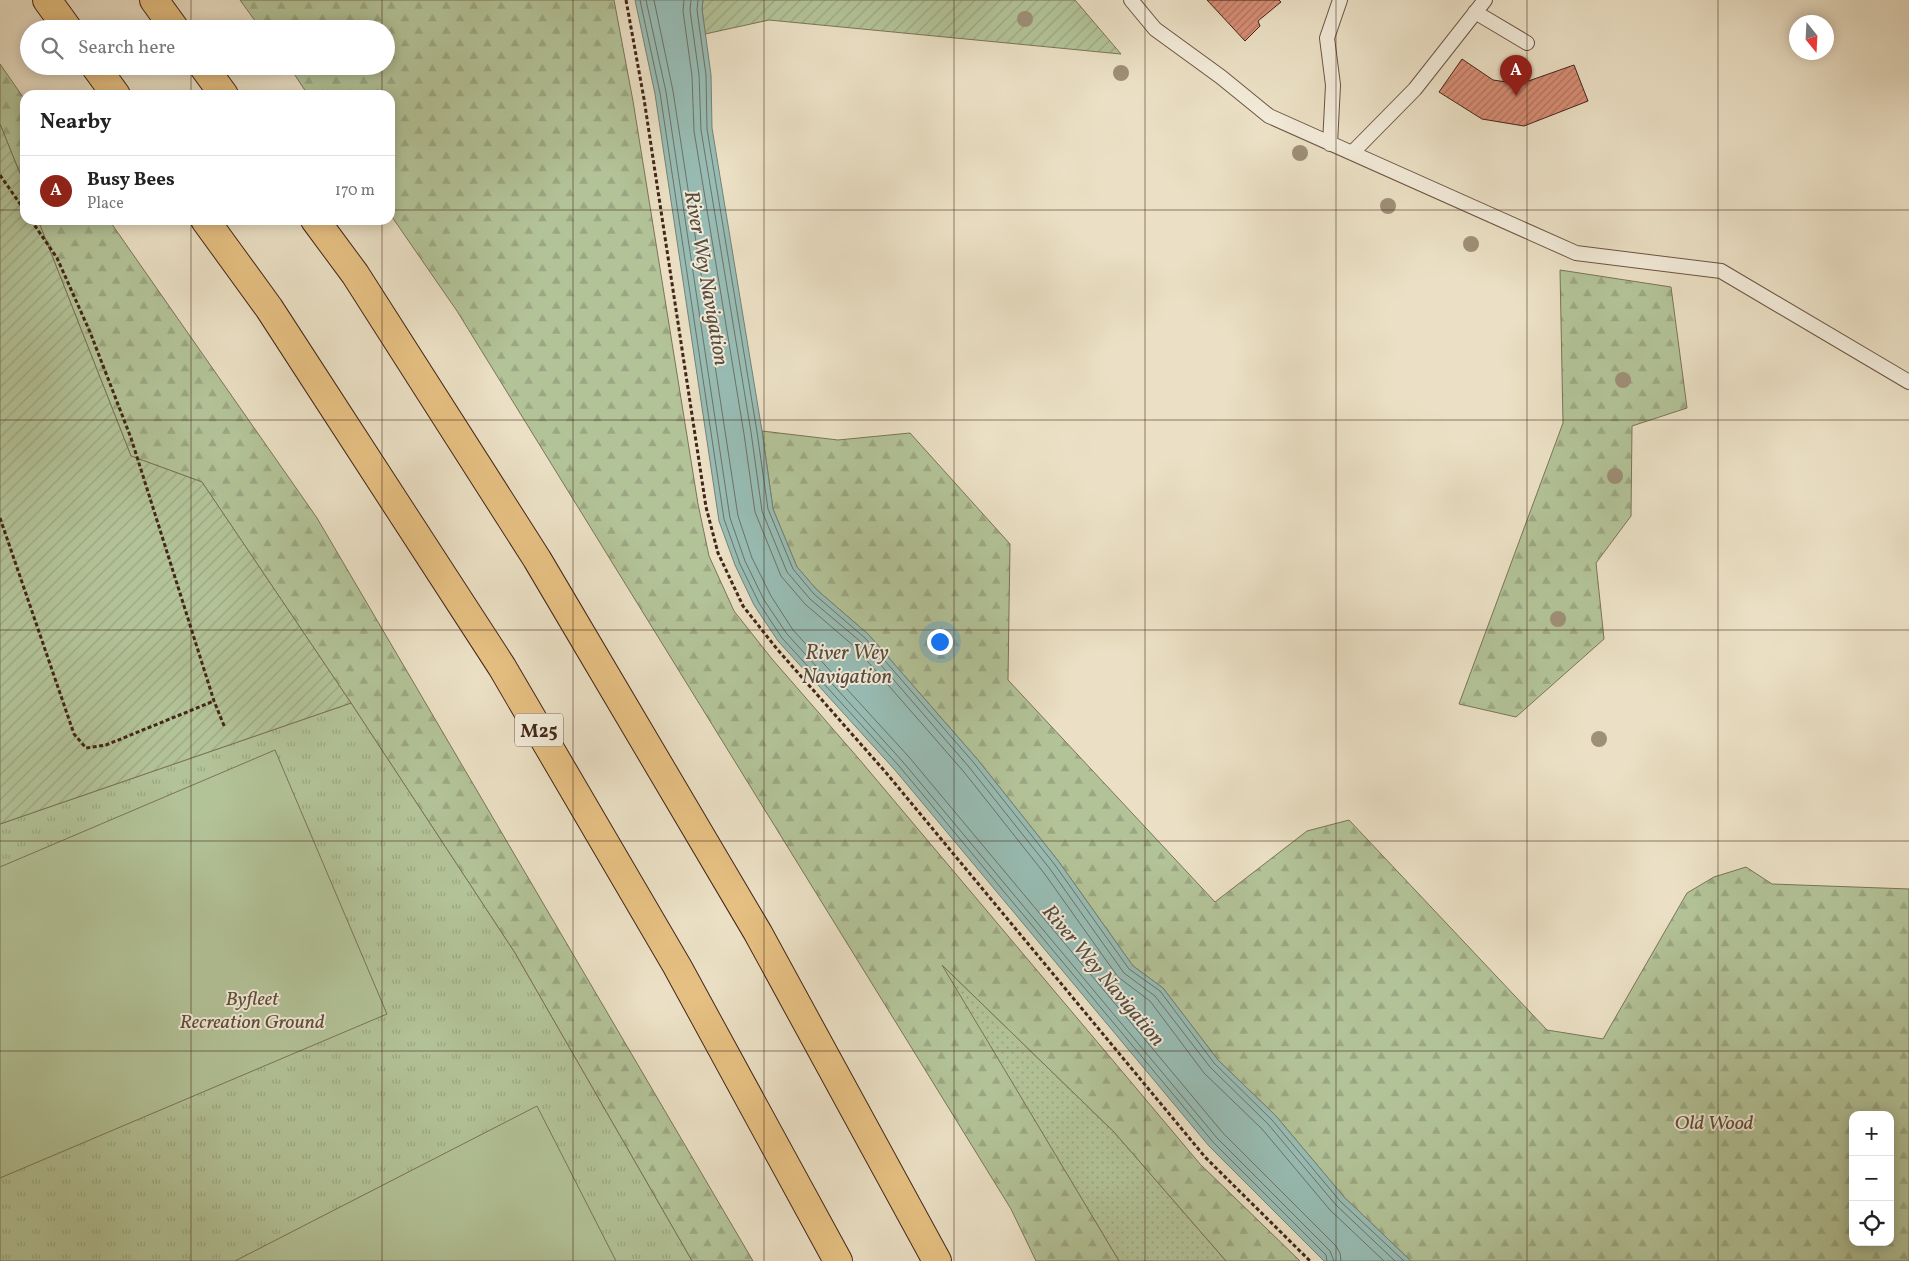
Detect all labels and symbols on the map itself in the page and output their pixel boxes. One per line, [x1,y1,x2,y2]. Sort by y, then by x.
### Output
north arrow [1789,15,1834,60]
pin: A [1500,55,1532,96]
water label: River Wey Navigation [676,188,735,368]
your location [927,629,953,655]
water label: River Wey Navigation [802,639,892,692]
road number: M25 [515,714,563,746]
water label: River Wey Navigation [1035,899,1171,1053]
park label: Byfleet Recreation Ground [179,986,325,1037]
park label: Old Wood [1675,1110,1754,1138]

